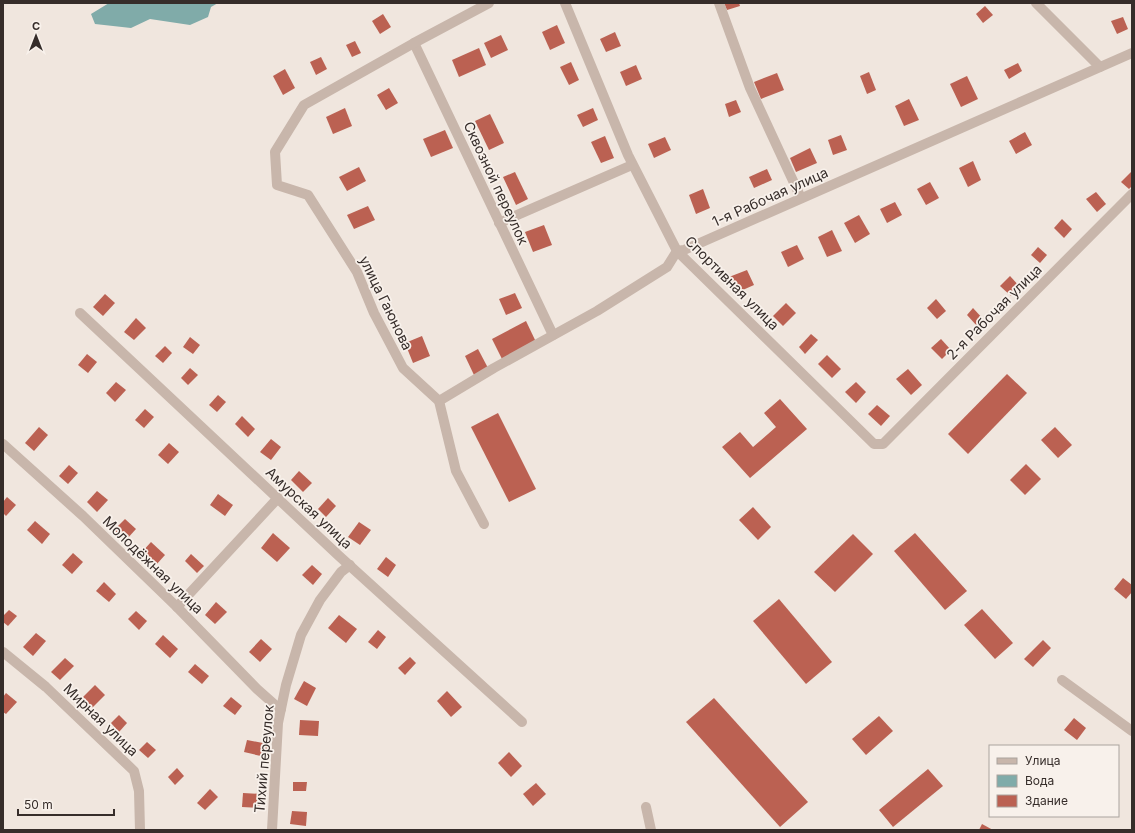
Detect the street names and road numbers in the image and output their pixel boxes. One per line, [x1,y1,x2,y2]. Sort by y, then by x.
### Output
street label: Сквозной переулок [460,118,533,247]
street label: 1-я Рабочая улица [709,163,830,230]
street label: Спортивная улица [682,232,783,333]
street label: улица Гаюнова [356,253,417,353]
street label: 2-я Рабочая улица [942,260,1045,363]
street label: Амурская улица [263,463,356,552]
street label: Молодёжная улица [100,512,207,617]
street label: Мирная улица [61,680,142,759]
street label: Тихий переулок [250,704,277,814]

